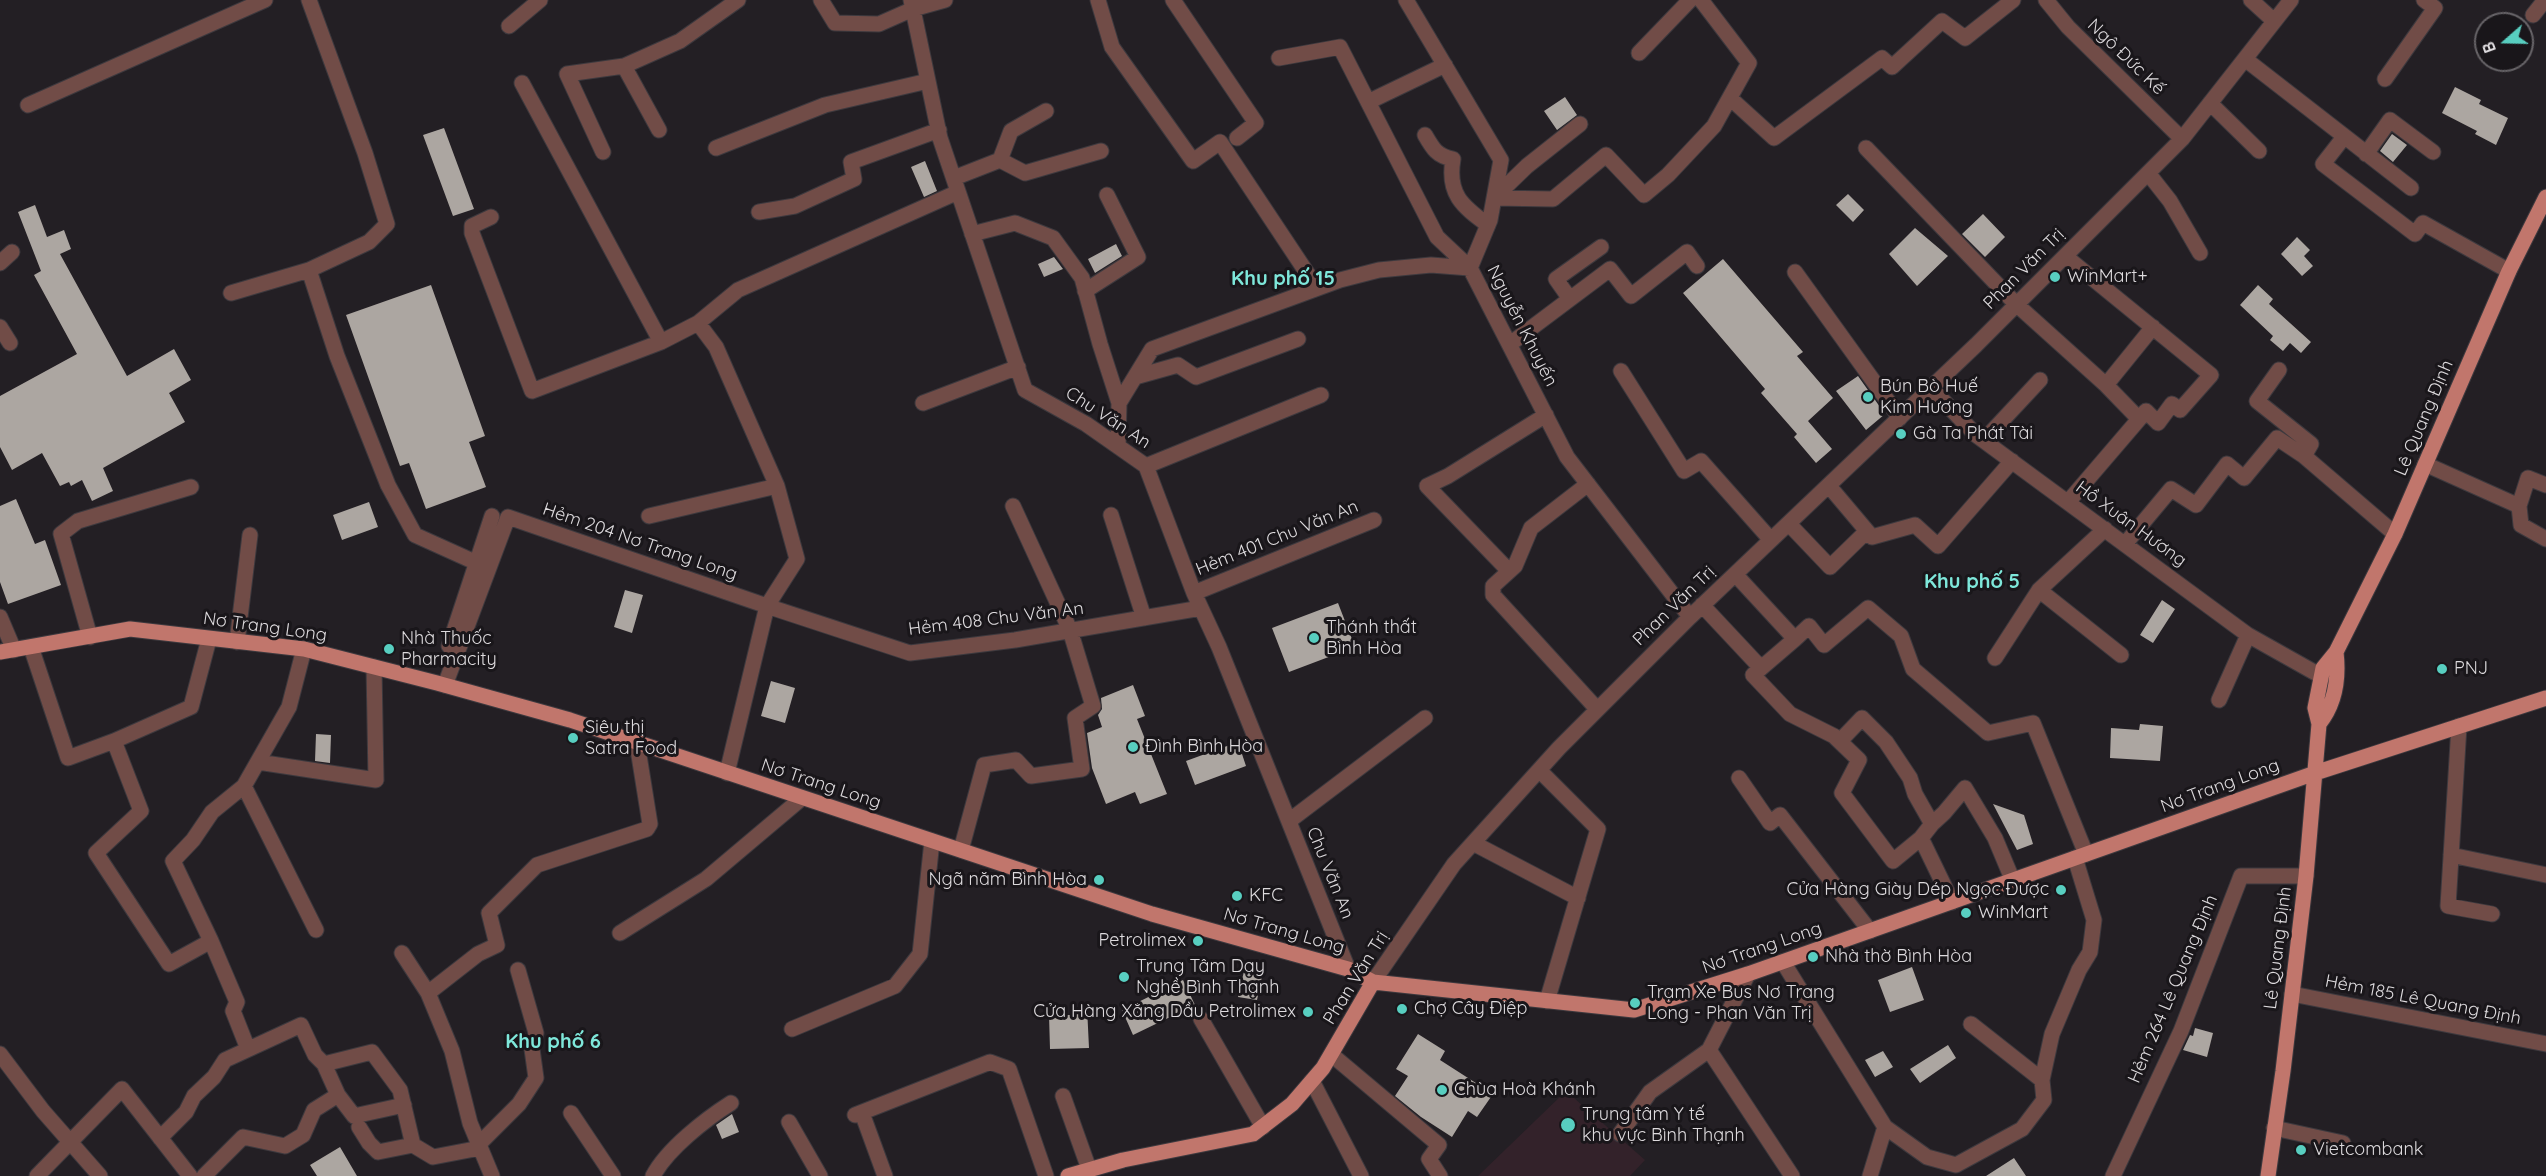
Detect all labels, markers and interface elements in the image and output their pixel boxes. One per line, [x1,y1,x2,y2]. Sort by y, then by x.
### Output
north arrow [2474,12,2534,72]
street label: Ngô Đức Kế [2083,15,2169,99]
text: B [2478,39,2500,56]
street label: Phan Văn Trị [1979,224,2069,314]
street label: Nguyễn Khuyến [1482,262,1562,390]
place label: WinMart+ [2067,266,2148,288]
district label: Khu phố 15 [1231,267,1335,291]
marker: WinMart+ [2048,270,2062,284]
street label: Lê Quang Định [2390,357,2458,479]
place label: Bún Bò Huế Kim Hương [1880,376,1978,418]
street label: Chu Văn An [1061,382,1155,454]
marker: Bún Bò Huế Kim Hương [1861,390,1875,404]
place label: Gà Ta Phát Tài [1913,423,2033,445]
marker: Gà Ta Phát Tài [1894,427,1908,441]
street label: Hồ Xuân Hương [2071,477,2191,571]
street label: Hẻm 401 Chu Văn An [1193,496,1361,580]
street label: Hẻm 204 Nơ Trang Long [540,499,740,585]
street label: Phan Văn Trị [1628,562,1720,650]
district label: Khu phố 5 [1924,570,2020,594]
street label: Hẻm 408 Chu Văn An [907,598,1085,640]
street label: Nơ Trang Long [202,608,328,646]
place label: Thánh thất Bình Hòa [1326,617,1417,660]
place label: Nhà Thuốc Pharmacity [401,628,497,670]
marker: Thánh thất Bình Hòa [1307,631,1321,645]
marker: Nhà Thuốc Pharmacity [382,642,396,656]
place label: PNJ [2454,658,2488,680]
marker: PNJ [2435,662,2449,676]
place label: Siêu thị Satra Food [585,717,677,760]
marker: Siêu thị Satra Food [566,731,580,745]
place label: Đình Bình Hòa [1145,736,1263,758]
marker: Đình Bình Hòa [1126,740,1140,754]
street label: Nơ Trang Long [758,754,884,814]
street label: Nơ Trang Long [2158,754,2282,818]
street label: Chu Văn An [1302,824,1358,922]
place label: Ngã năm Bình Hòa [928,869,1087,891]
marker: Ngã năm Bình Hòa [1092,873,1106,887]
place label: Cửa Hàng Giày Dép Ngọc Được [1786,879,2049,901]
marker: Cửa Hàng Giày Dép Ngọc Được [2054,883,2068,897]
place label: KFC [1249,885,1283,907]
street label: Lê Quang Định [2260,885,2296,1011]
marker: KFC [1230,889,1244,903]
street label: Hẻm 264 Lê Quang Định [2123,892,2223,1086]
place label: WinMart [1978,902,2048,924]
street label: Nơ Trang Long [1221,903,1347,959]
marker: WinMart [1959,906,1973,920]
street label: Nơ Trang Long [1699,917,1825,979]
street label: Phan Văn Trị [1319,927,1393,1029]
place label: Petrolimex [1099,930,1186,952]
marker: Petrolimex [1191,934,1205,948]
place label: Nhà thờ Bình Hòa [1825,946,1972,968]
marker: Nhà thờ Bình Hòa [1806,950,1820,964]
place label: Trung Tâm Dạy Nghề Bình Thạnh [1136,956,1279,998]
marker: Trung Tâm Dạy Nghề Bình Thạnh [1117,970,1131,984]
street label: Hẻm 185 Lê Quang Định [2323,970,2523,1030]
place label: Trạm Xe Bus Nơ Trang Long - Phan Văn Trị [1647,982,1835,1024]
marker: Trạm Xe Bus Nơ Trang Long - Phan Văn Trị [1628,996,1642,1010]
place label: Chợ Cây Điệp [1414,998,1527,1020]
place label: Cửa Hàng Xăng Dầu Petrolimex [1033,1001,1296,1023]
marker: Chợ Cây Điệp [1395,1002,1409,1016]
marker: Cửa Hàng Xăng Dầu Petrolimex [1301,1005,1315,1019]
district label: Khu phố 6 [505,1030,601,1054]
place label: Chùa Hoà Khánh [1454,1079,1596,1101]
marker: Chùa Hoà Khánh [1435,1083,1449,1097]
place label: Trung tâm Y tế khu vực Bình Thạnh [1582,1104,1745,1146]
marker: Trung tâm Y tế khu vực Bình Thạnh [1559,1116,1577,1134]
place label: Vietcombank [2313,1139,2423,1161]
marker: Vietcombank [2294,1143,2308,1157]

